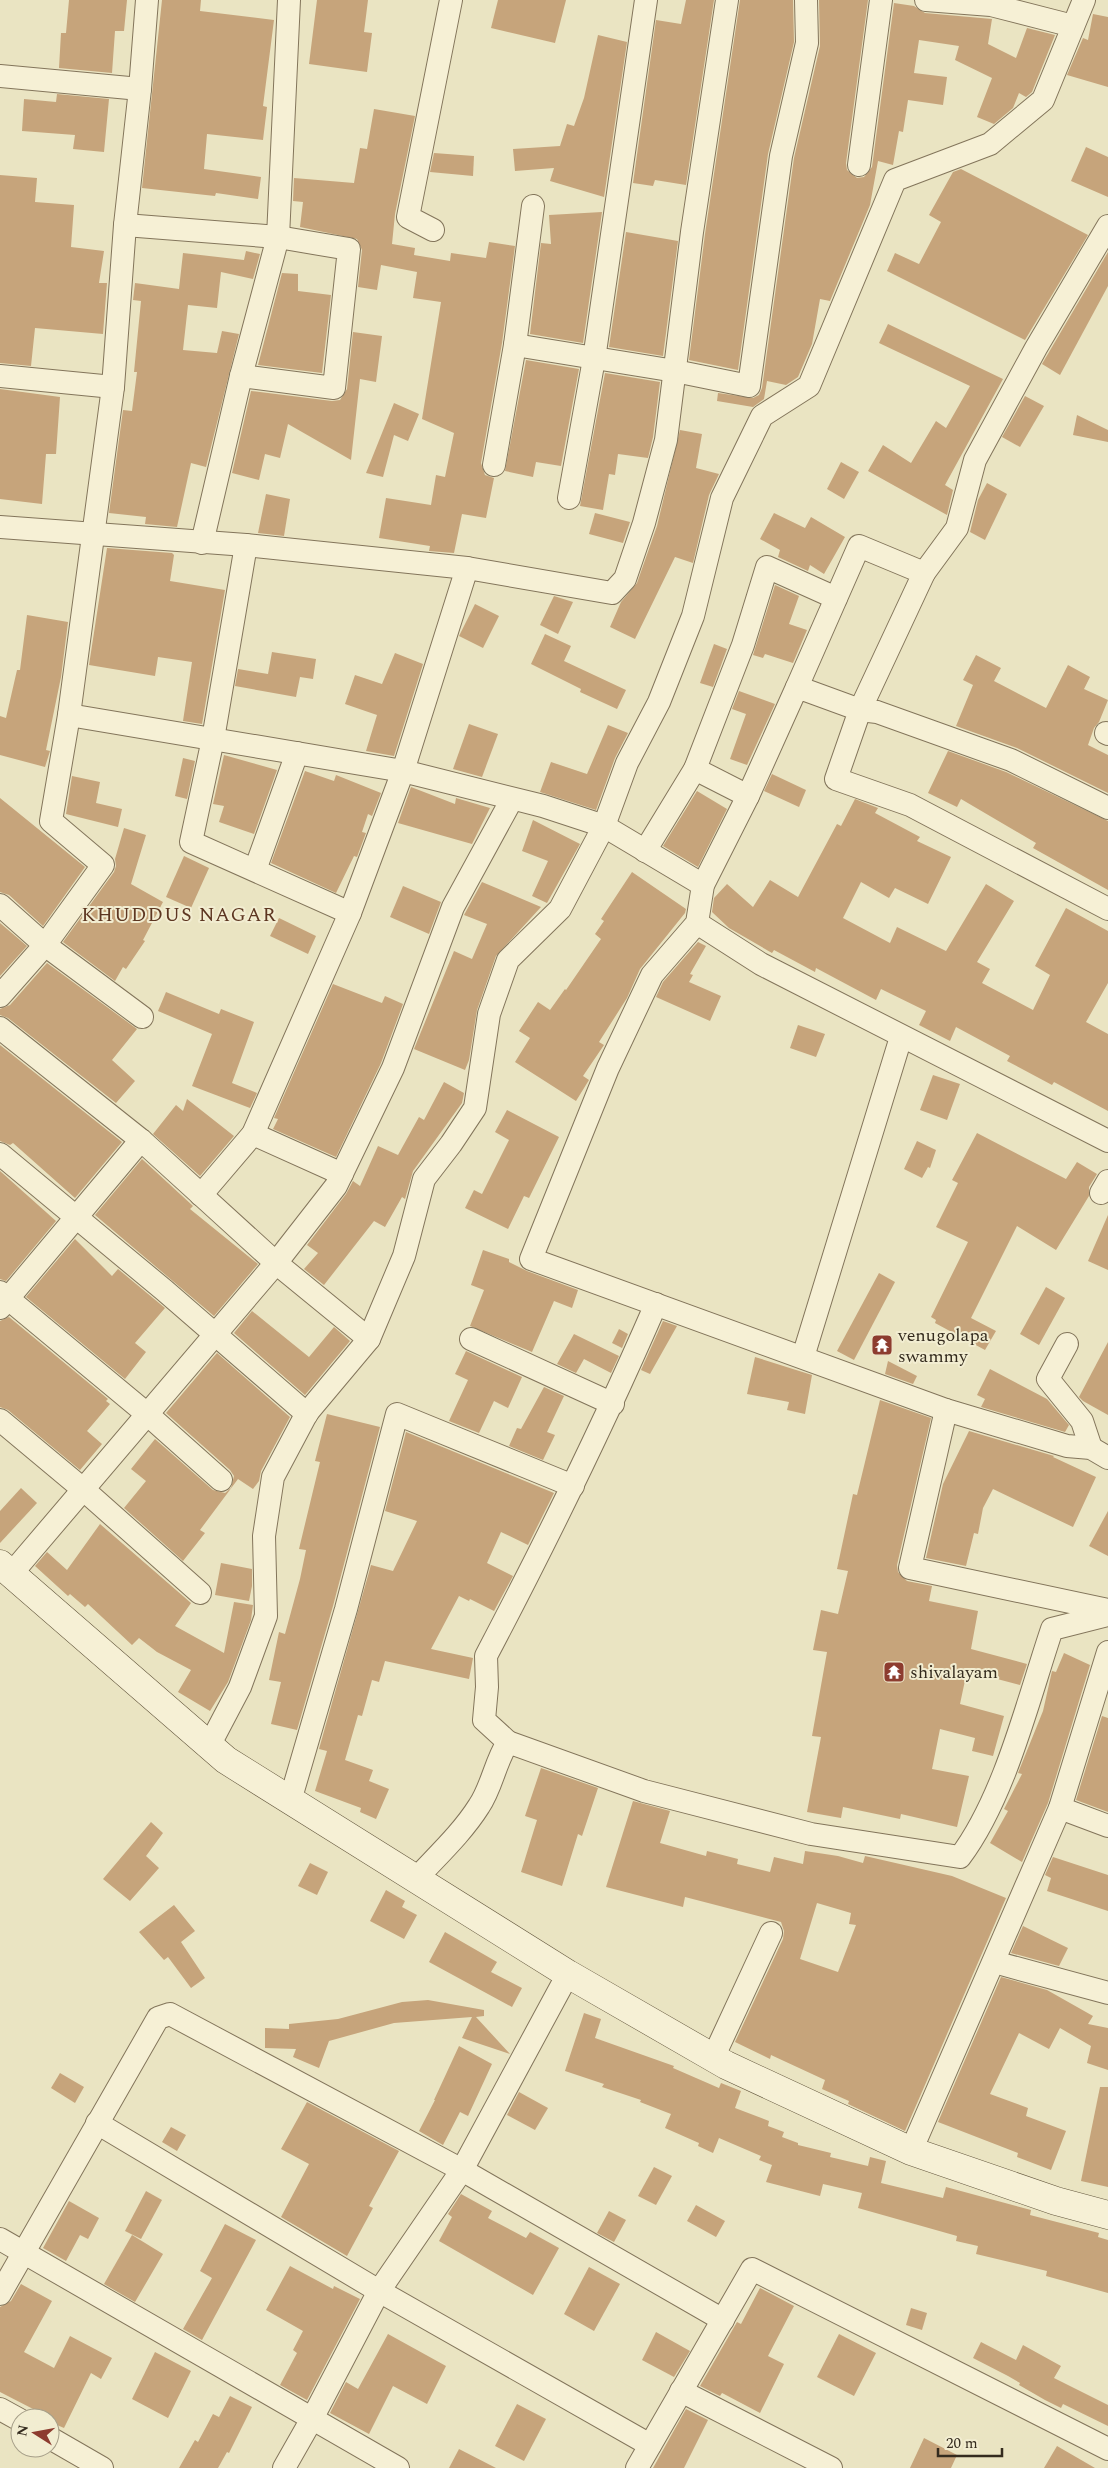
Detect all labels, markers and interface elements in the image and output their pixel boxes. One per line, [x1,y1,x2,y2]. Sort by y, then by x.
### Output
district label: KHUDDUS NAGAR [81,900,277,930]
place label: venugolapa swammy [897,1322,989,1370]
temple icon: venugolapa swammy [870,1333,894,1357]
place label: shivalayam [910,1659,998,1686]
temple icon: shivalayam [882,1660,906,1684]
north arrow [10,2408,60,2458]
text: N [11,2423,34,2438]
scale bar [938,2426,1002,2458]
text: 20 m [946,2432,978,2455]

